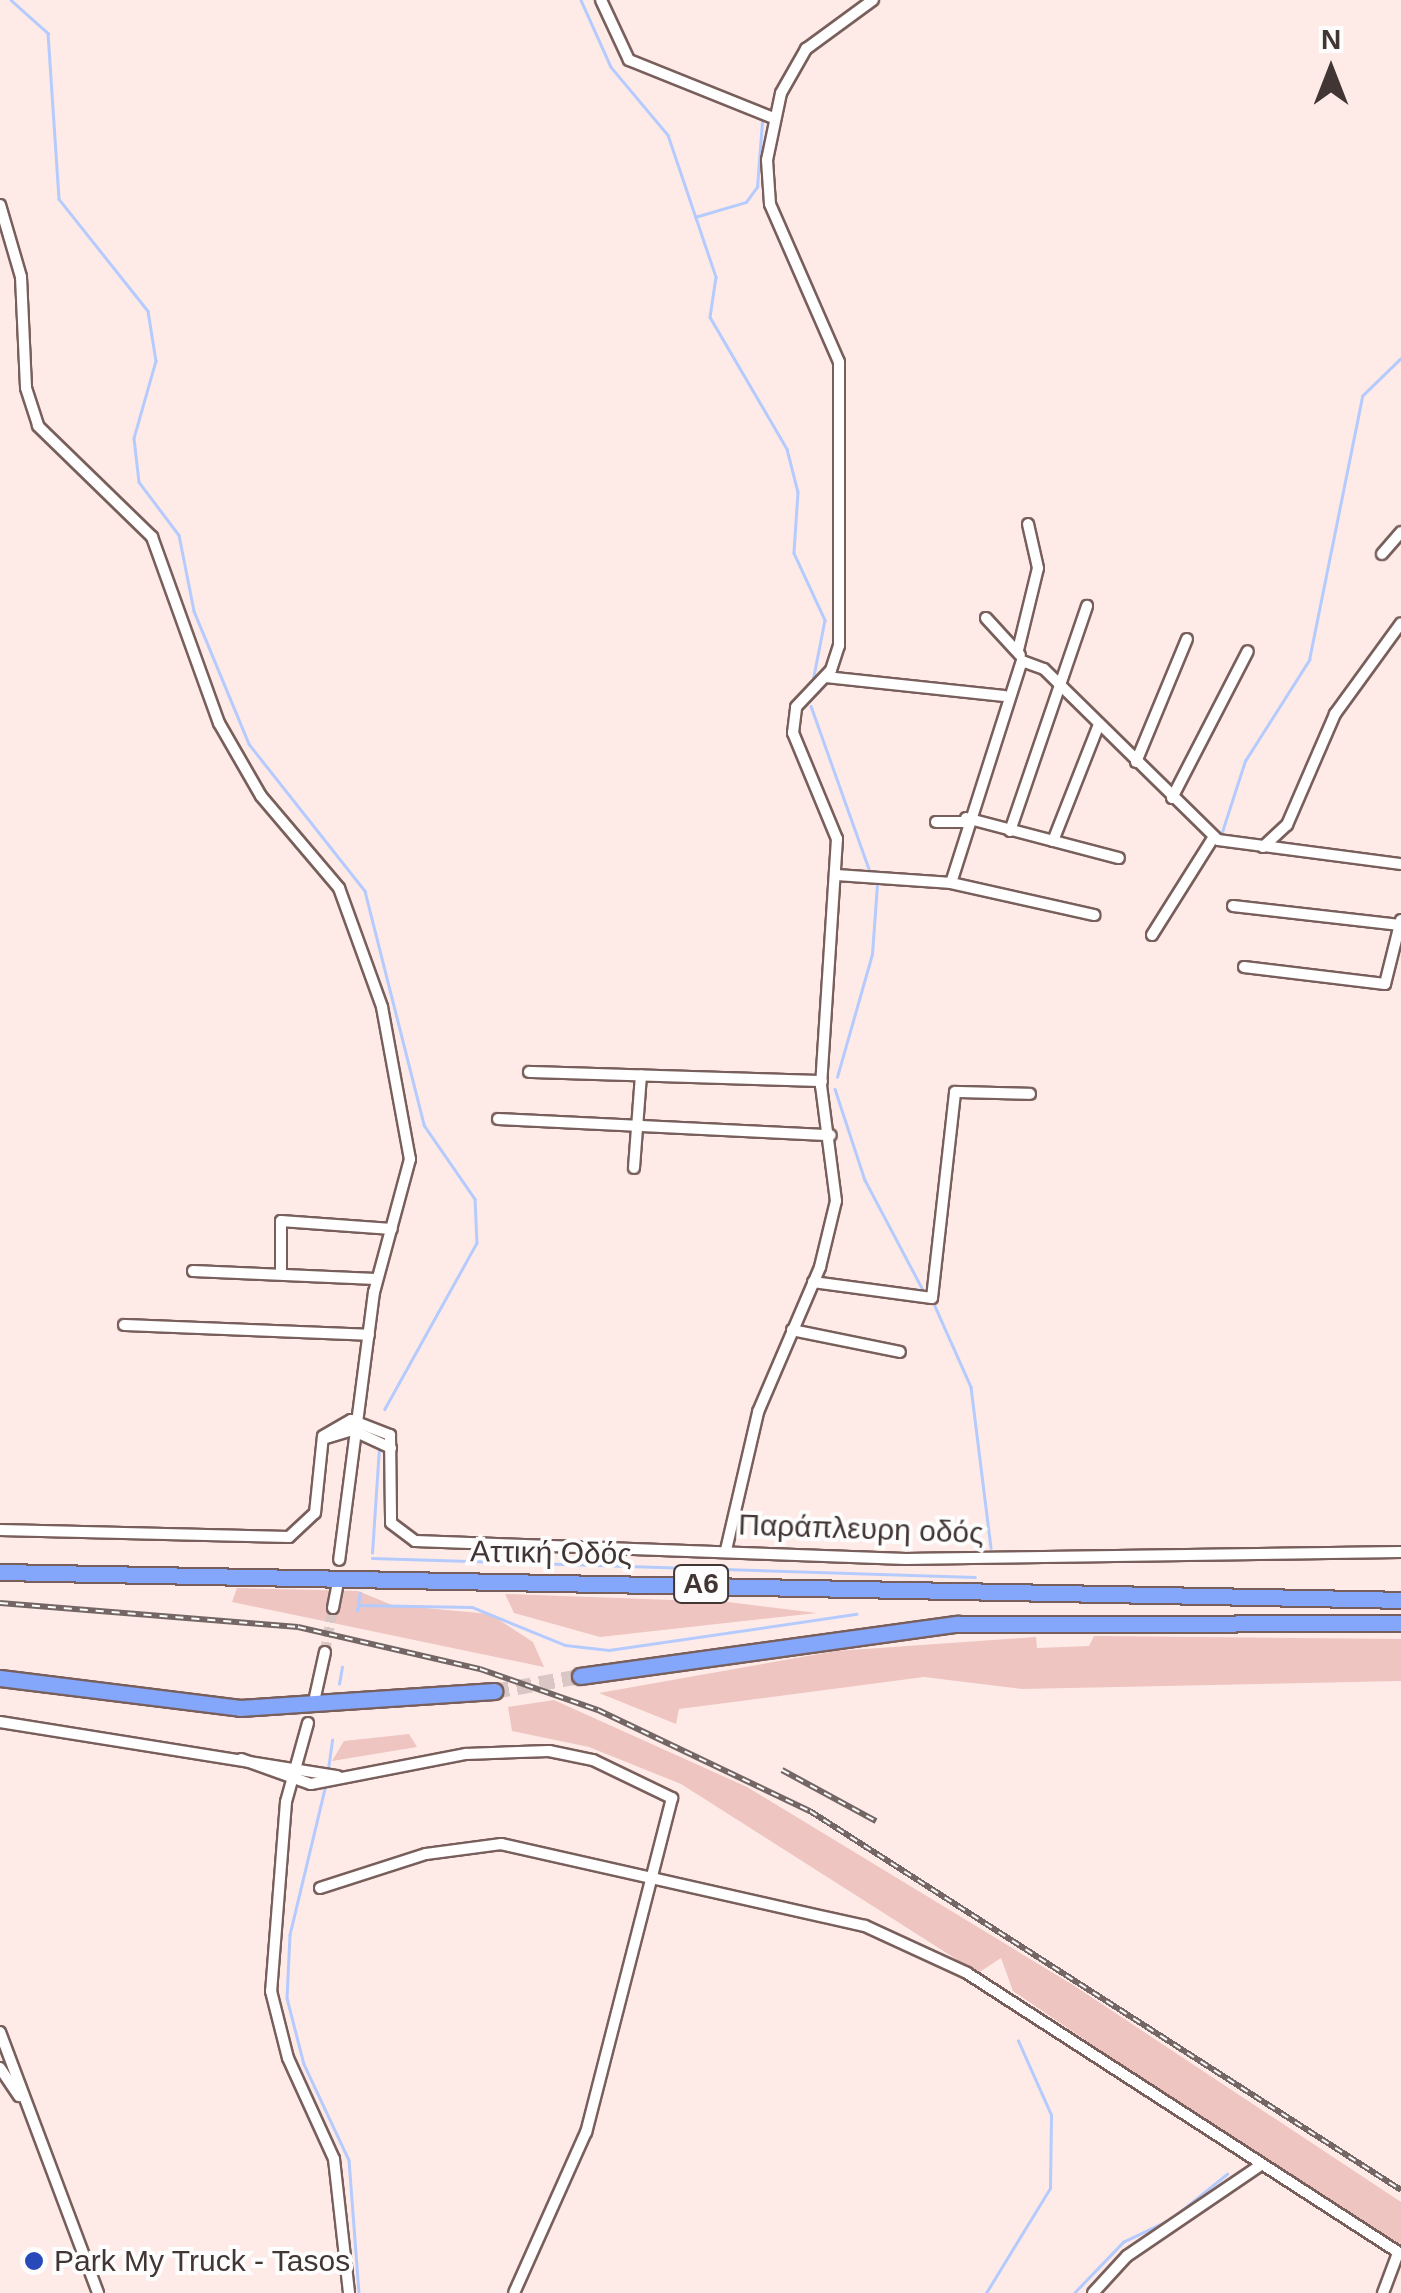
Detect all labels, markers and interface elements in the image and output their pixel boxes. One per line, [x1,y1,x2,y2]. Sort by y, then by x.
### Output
north arrow [1281,20,1381,120]
text: N [1321,24,1341,55]
street label: Παράπλευρη οδός [738,1507,984,1551]
street label: Αττική Οδός [470,1534,632,1572]
road number: Α6 [671,1561,731,1607]
place label: Park My Truck - Tasos [54,2243,351,2279]
marker: Park My Truck - Tasos [23,2250,45,2272]

